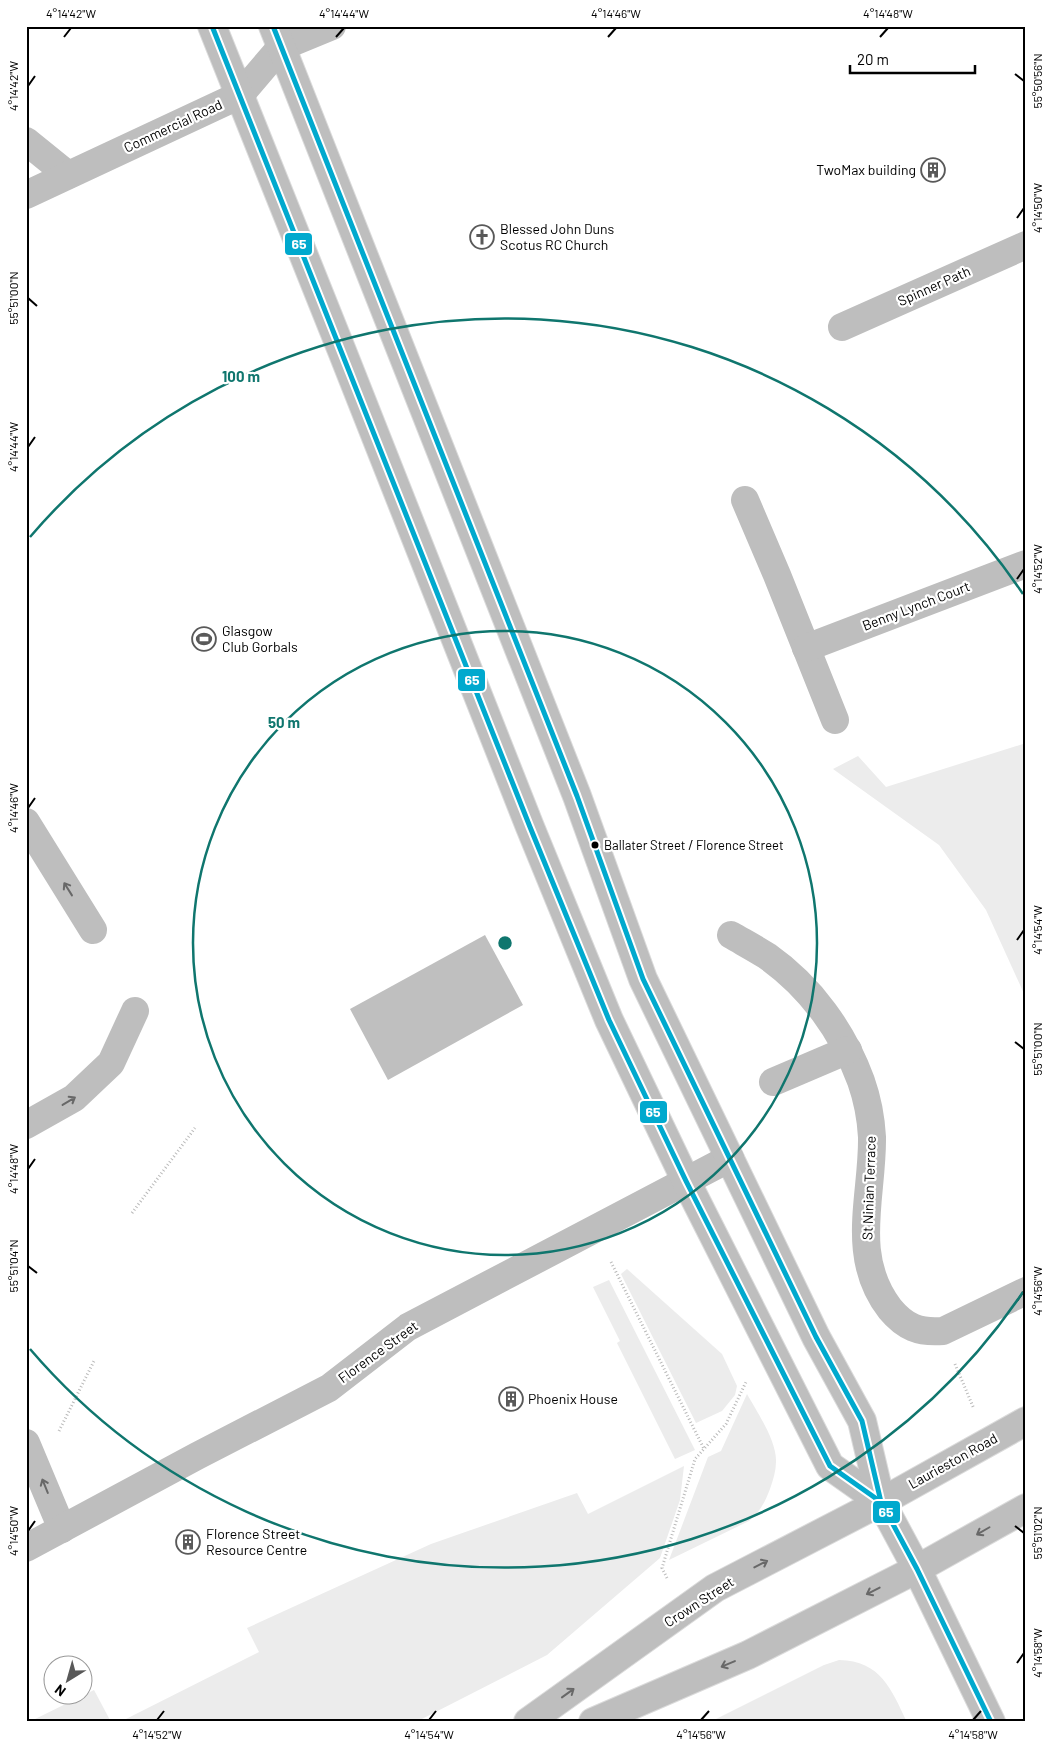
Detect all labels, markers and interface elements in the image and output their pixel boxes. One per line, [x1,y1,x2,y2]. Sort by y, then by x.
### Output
text: 4°14'42"W [46,6,96,20]
text: 4°14'44"W [319,6,369,20]
text: 4°14'46"W [591,6,641,20]
text: 4°14'48"W [863,6,913,20]
scale bar [850,42,974,74]
text: 20 m [857,50,889,68]
text: 55°50'56"N [1030,53,1044,109]
text: 4°14'42"W [6,61,20,111]
street label: Commercial Road [121,95,225,156]
building icon: TwoMax building [920,157,946,183]
place label: TwoMax building [816,161,916,178]
text: 4°14'50"W [1030,183,1044,233]
place label: Blessed John Duns Scotus RC Church [500,220,615,253]
church icon: Blessed John Duns Scotus RC Church [469,224,495,250]
line badge: 65 [284,232,313,256]
text: 65 [291,235,307,252]
street label: Spinner Path [895,262,973,309]
text: 55°51'00"N [6,271,20,325]
text: 100 m [222,367,260,385]
text: 4°14'44"W [6,422,20,472]
text: 4°14'52"W [1030,544,1044,594]
street label: Benny Lynch Court [860,577,972,634]
place label: Glasgow Club Gorbals [222,622,298,655]
sports icon: Glasgow Club Gorbals [191,626,217,652]
line badge: 65 [457,668,486,692]
text: 65 [464,671,480,688]
text: 50 m [268,713,300,731]
text: 4°14'46"W [6,783,20,833]
place label: Ballater Street / Florence Street [604,837,784,853]
marker: Ballater Street / Florence Street [590,840,600,850]
one-way arrow [62,882,72,896]
text: 4°14'54"W [1030,905,1044,955]
centre of rings [496,934,514,952]
text: 55°51'00"N [1030,1022,1044,1076]
one-way arrow [61,1095,75,1105]
line badge: 65 [639,1100,668,1124]
text: 65 [645,1103,661,1120]
street label: St Ninian Terrace [858,1136,879,1240]
text: 4°14'48"W [6,1144,20,1194]
text: 55°51'04"N [6,1239,20,1293]
text: 4°14'56"W [1030,1266,1044,1316]
street label: Florence Street [334,1317,421,1386]
building icon: Phoenix House [498,1386,524,1412]
place label: Phoenix House [528,1390,618,1407]
street label: Laurieston Road [905,1429,1000,1492]
one-way arrow [40,1479,49,1494]
line badge: 65 [872,1500,901,1524]
text: 65 [878,1503,894,1520]
text: 4°14'50"W [6,1506,20,1556]
text: 55°51'02"N [1030,1506,1044,1560]
place label: Florence Street Resource Centre [206,1525,307,1558]
one-way arrow [976,1527,990,1537]
building icon: Florence Street Resource Centre [175,1529,201,1555]
one-way arrow [753,1559,768,1569]
street label: Crown Street [661,1573,737,1630]
one-way arrow [866,1587,881,1596]
text: 4°14'58"W [1030,1628,1044,1678]
north arrow [42,1656,92,1706]
one-way arrow [721,1659,736,1669]
text: N [51,1681,69,1700]
one-way arrow [561,1688,575,1698]
text: 4°14'52"W [132,1727,182,1741]
text: 4°14'54"W [404,1727,454,1741]
text: 4°14'56"W [676,1727,726,1741]
text: 4°14'58"W [948,1727,998,1741]

